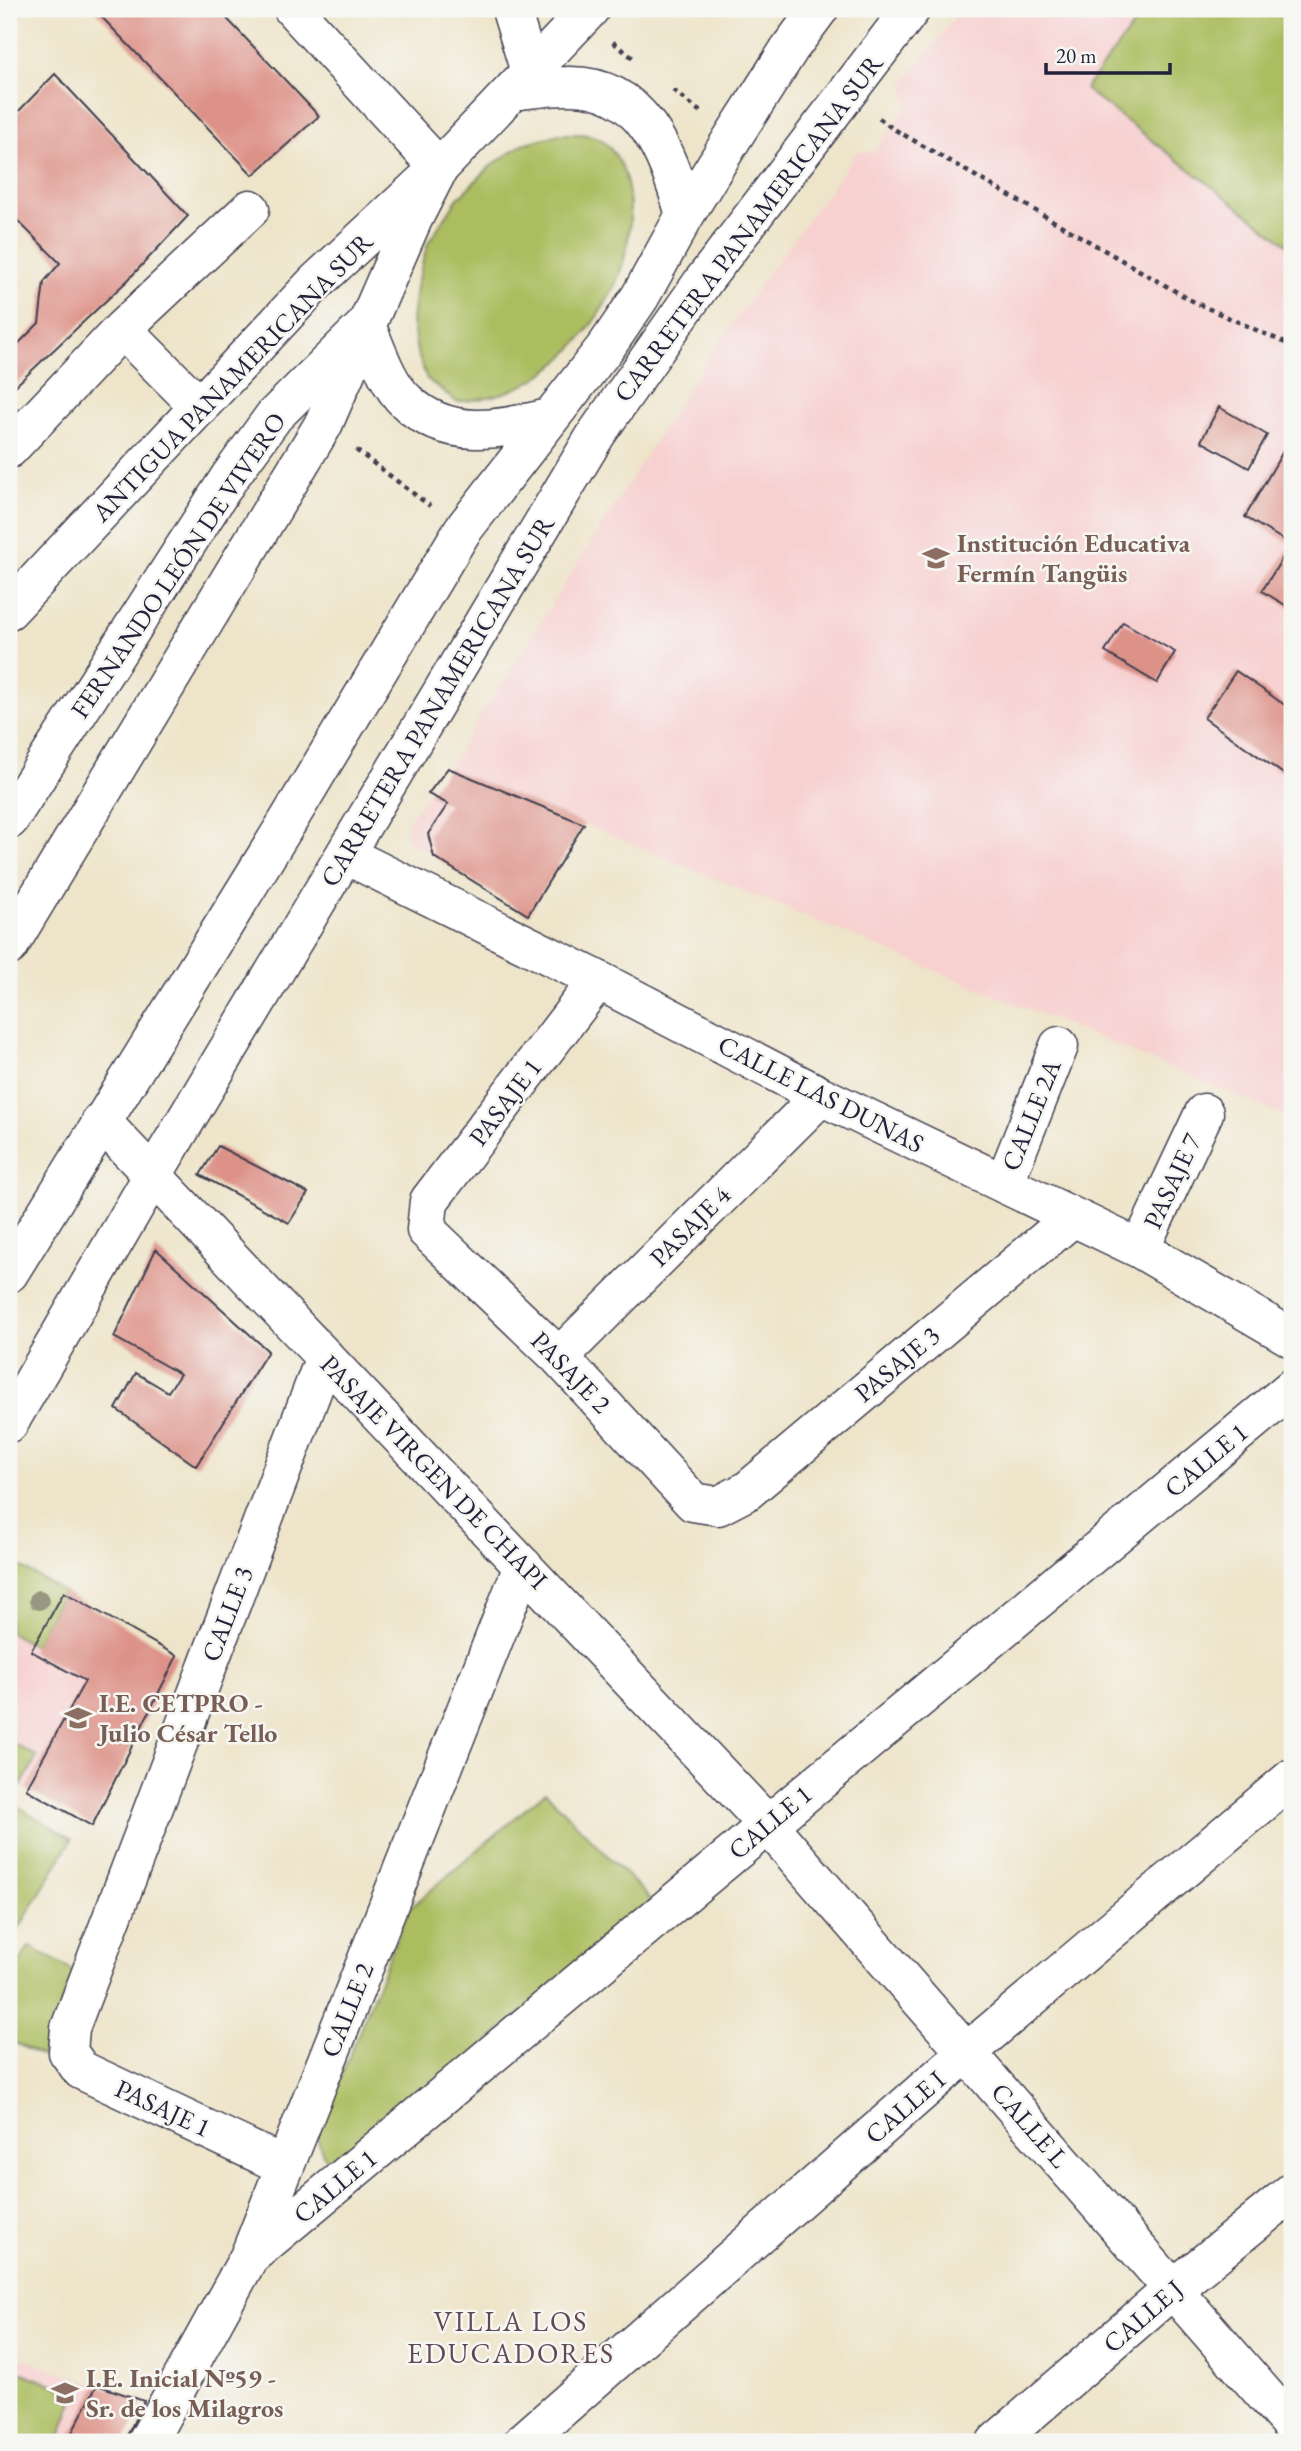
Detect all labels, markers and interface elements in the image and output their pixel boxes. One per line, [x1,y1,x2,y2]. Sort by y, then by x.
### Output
scale bar [1046,32,1170,76]
text: 20 m [1056,42,1097,69]
street label: CARRETERA PANAMERICANA SUR [606,47,890,409]
street label: ANTIGUA PANAMERICANA SUR [84,224,380,530]
street label: FERNANDO LEÓN DE VIVERO [63,405,293,725]
street label: CARRETERA PANAMERICANA SUR [312,509,562,893]
place label: Institución Educativa Fermín Tangüis [957,526,1191,590]
school or university icon: Institución Educativa Fermín Tangüis [921,543,951,573]
street label: CALLE LAS DUNAS [712,1027,930,1161]
street label: PASAJE 1 [461,1051,549,1153]
street label: CALLE 2A [993,1053,1069,1176]
street label: PASAJE 7 [1135,1127,1209,1234]
street label: PASAJE 4 [642,1178,738,1274]
street label: PASAJE 3 [847,1318,947,1410]
street label: PASAJE 2 [524,1324,619,1421]
street label: PASAJE VIRGEN DE CHAPI [313,1348,555,1597]
street label: CALLE 1 [1157,1415,1255,1505]
street label: CALLE 3 [193,1562,261,1666]
place label: I.E. CETPRO - Julio César Tello [96,1686,277,1750]
school or university icon: I.E. CETPRO - Julio César Tello [63,1703,93,1733]
street label: CALLE 1 [721,1777,819,1867]
street label: CALLE 2 [313,1957,382,2062]
street label: CALLE I [858,2063,952,2151]
street label: PASAJE 1 [110,2071,216,2145]
street label: CALLE L [984,2075,1076,2175]
street label: CALLE 1 [286,2141,384,2231]
street label: CALLE J [1096,2272,1190,2360]
district label: VILLA LOS EDUCADORES [407,2303,615,2371]
place label: I.E. Inicial Nº59 - Sr. de los Milagros [86,2361,283,2425]
school or university icon: I.E. Inicial Nº59 - Sr. de los Milagros [50,2378,80,2408]

